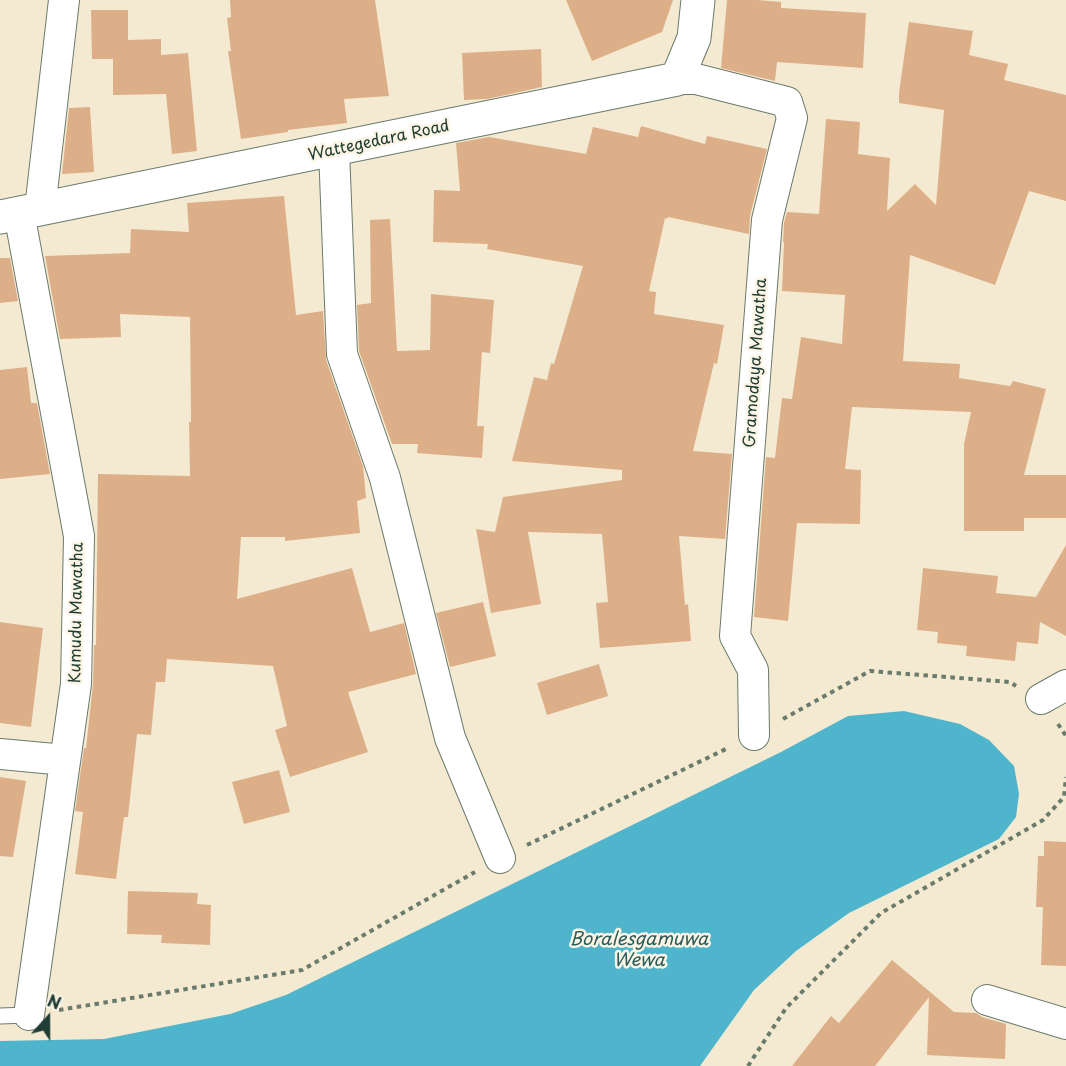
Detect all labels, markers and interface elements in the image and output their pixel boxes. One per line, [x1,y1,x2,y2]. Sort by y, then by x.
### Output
street label: Wattegedara Road [307,117,451,165]
street label: Gramodaya Mawatha [741,278,771,448]
street label: Kumudu Mawatha [66,542,88,684]
water label: Boralesgamuwa Wewa [570,929,708,972]
north arrow [18,988,78,1048]
text: N [44,988,65,1015]

